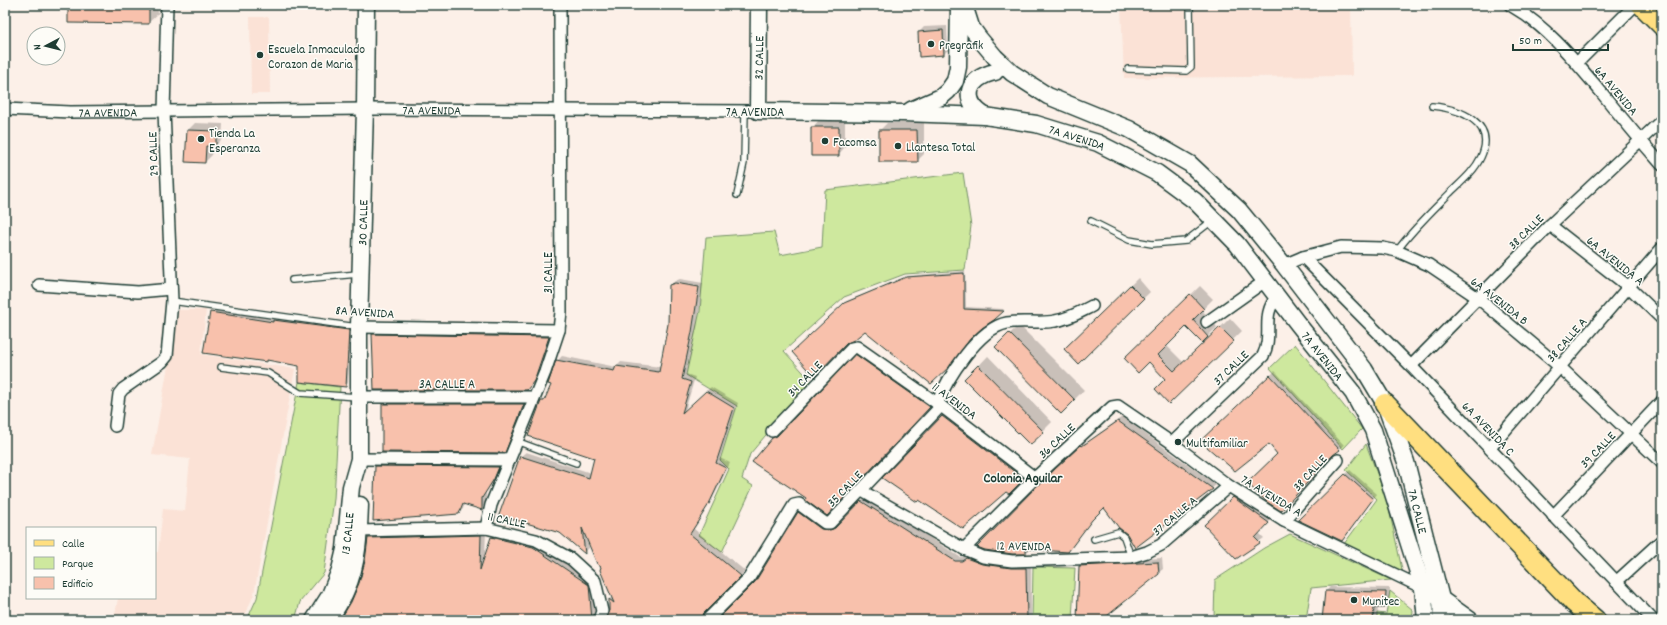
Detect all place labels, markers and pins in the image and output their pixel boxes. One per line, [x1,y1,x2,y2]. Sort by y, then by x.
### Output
place label: Pregrafik [939,37,983,56]
marker: Pregrafik [926,39,936,49]
place label: Escuela Inmaculado Corazon de Maria [268,41,365,75]
marker: Escuela Inmaculado Corazon de Maria [255,50,265,60]
place label: Tienda La Esperanza [209,125,261,159]
marker: Tienda La Esperanza [196,134,206,144]
place label: Facomsa [833,134,877,153]
marker: Facomsa [820,136,830,146]
place label: Llantesa Total [906,139,975,158]
marker: Llantesa Total [893,141,903,151]
place label: Multifamiliar [1186,435,1248,454]
marker: Multifamiliar [1173,437,1183,447]
place label: Munitec [1362,593,1399,612]
marker: Munitec [1349,595,1359,605]

